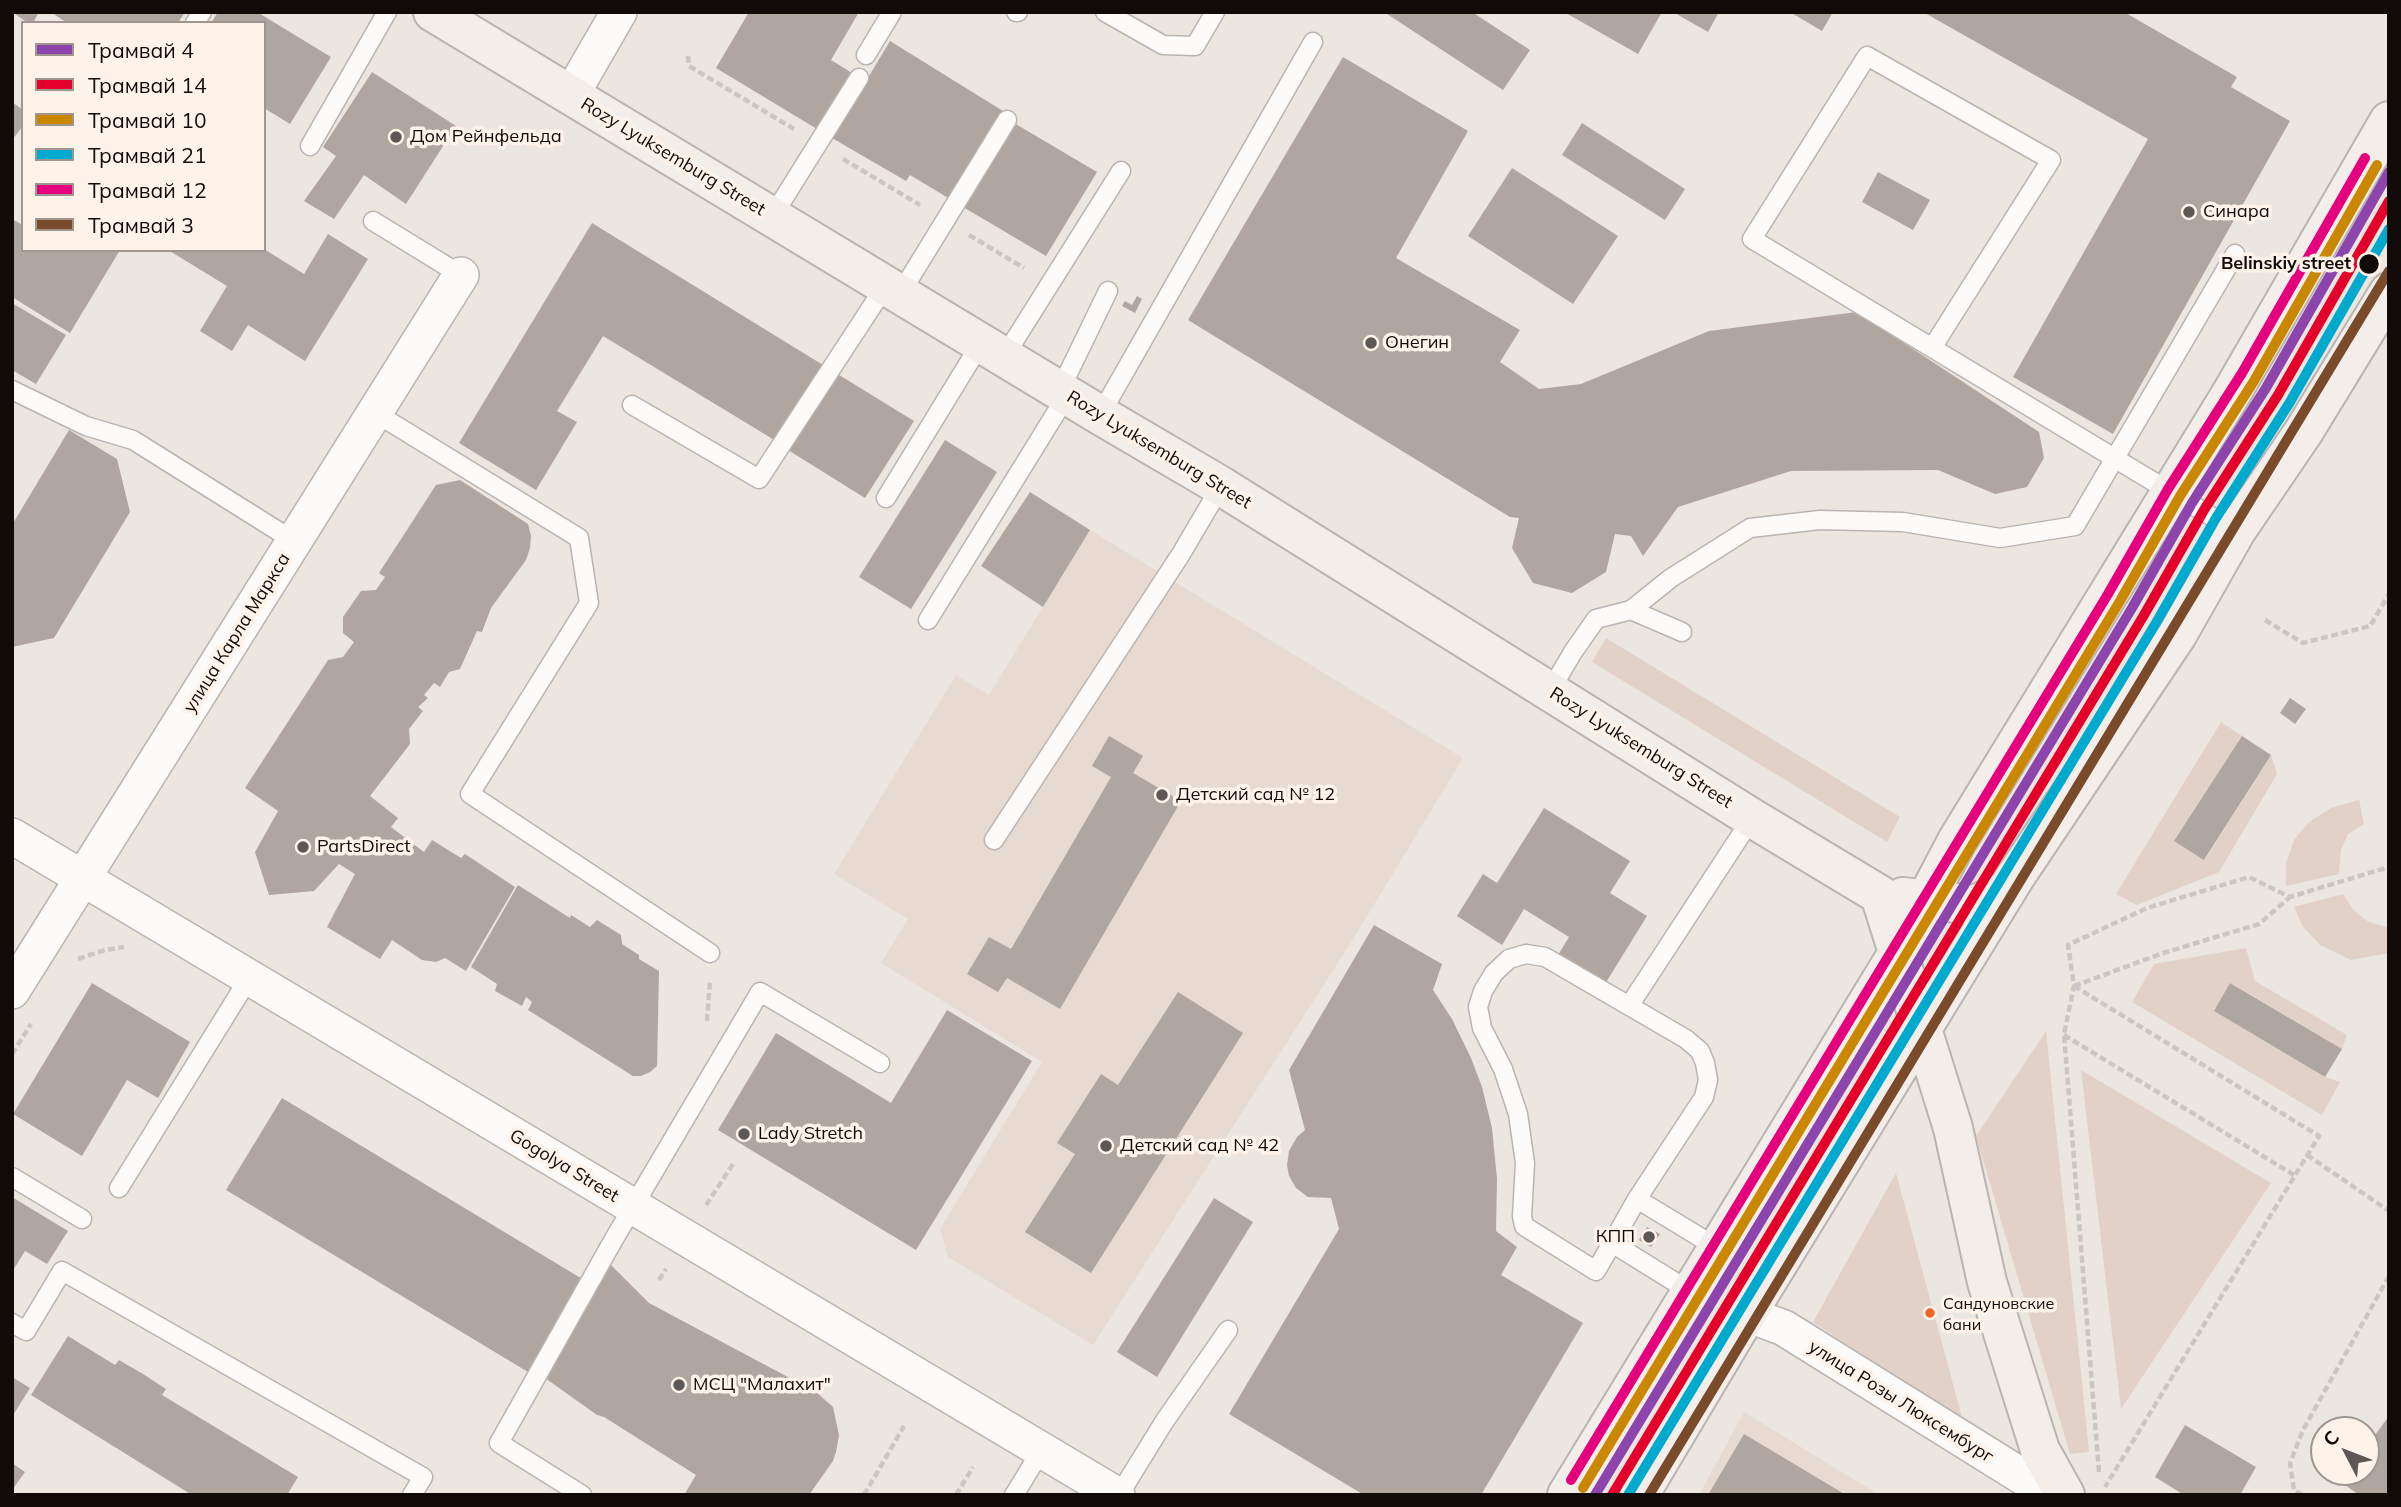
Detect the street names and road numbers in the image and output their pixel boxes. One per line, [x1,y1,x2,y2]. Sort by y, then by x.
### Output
street label: Rozy Lyuksemburg Street [577,93,769,221]
street label: Rozy Lyuksemburg Street [1063,386,1255,514]
street label: улица Карла Маркса [179,549,295,717]
street label: Rozy Lyuksemburg Street [1546,683,1736,813]
street label: Gogolya Street [506,1125,622,1207]
street label: улица Розы Люксембург [1804,1336,1998,1468]

